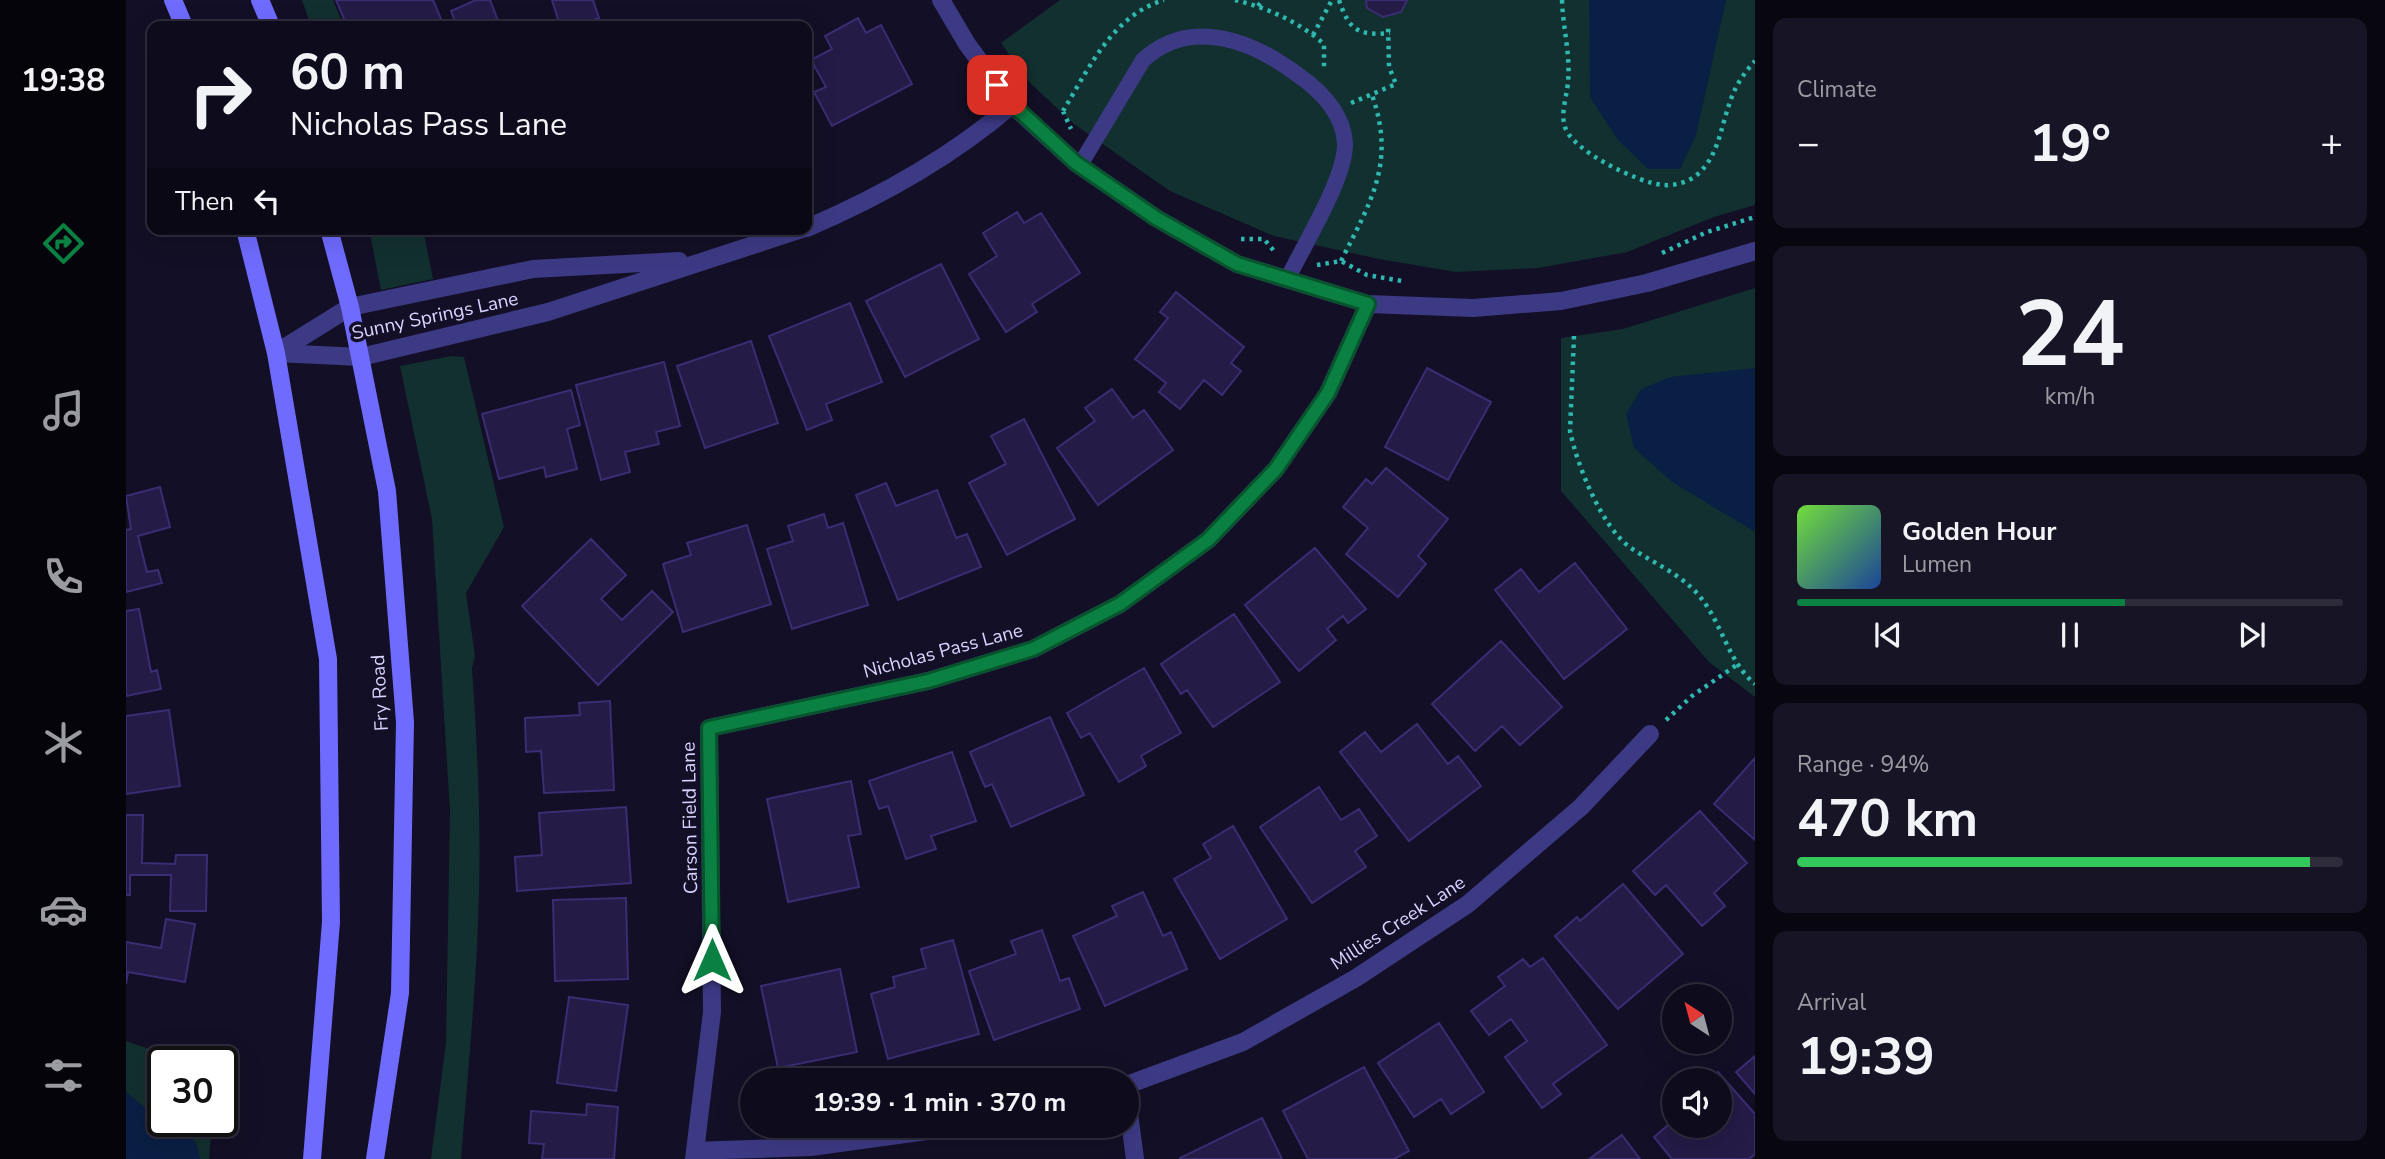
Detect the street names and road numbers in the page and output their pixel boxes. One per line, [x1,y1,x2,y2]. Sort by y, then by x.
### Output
street label: Sunny Springs Lane [349,286,521,346]
street label: Nicholas Pass Lane [860,617,1026,685]
street label: Fry Road [365,654,395,732]
street label: Carson Field Lane [676,742,704,894]
street label: Millies Creek Lane [1326,870,1470,976]

